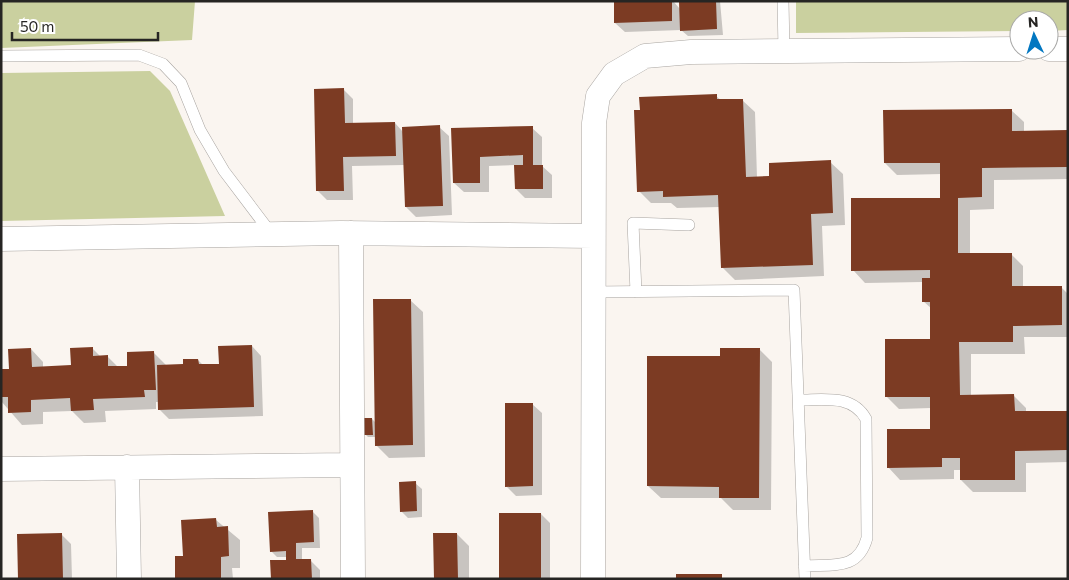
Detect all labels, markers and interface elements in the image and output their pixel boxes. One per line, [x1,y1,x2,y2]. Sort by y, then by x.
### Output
scale bar [12,10,159,42]
north arrow [1009,10,1059,60]
text: N [1027,13,1039,30]
text: 50 m [20,17,54,35]

